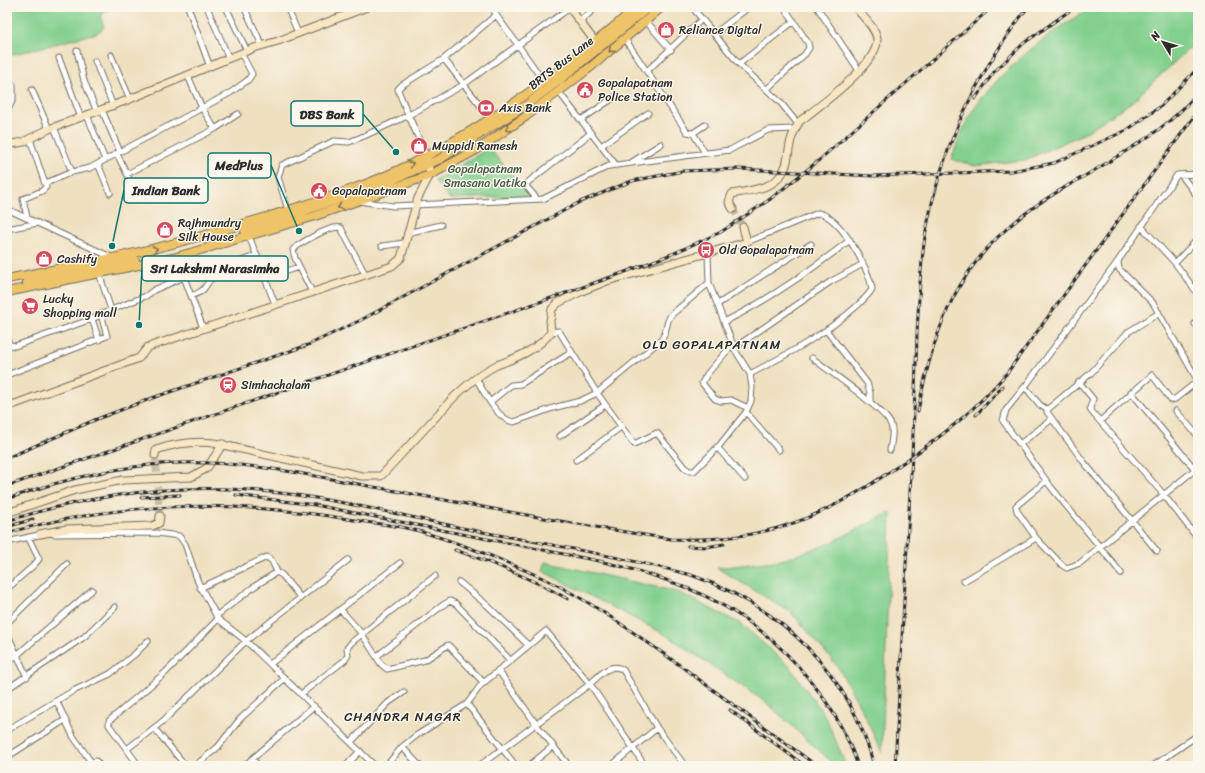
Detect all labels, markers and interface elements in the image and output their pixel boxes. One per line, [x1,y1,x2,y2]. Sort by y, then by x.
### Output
place label: Reliance Digital [679,19,762,41]
shop icon: Reliance Digital [656,20,676,40]
north arrow [1143,22,1183,62]
text: N [1145,27,1166,46]
street label: BRTS Bus Lane [523,30,599,96]
one-way arrow [609,46,616,53]
place label: Gopalapatnam Police Station [598,72,673,108]
public building icon: Gopalapatnam Police Station [575,80,595,100]
place label: Axis Bank [498,97,552,119]
bank icon: Axis Bank [476,98,496,118]
callout: DBS Bank [291,101,363,126]
text: DBS Bank [299,103,356,126]
one-way arrow [505,124,512,131]
place label: Muppidi Ramesh [432,135,517,157]
shop icon: Muppidi Ramesh [409,136,429,156]
callout: MedPlus [208,153,271,178]
text: MedPlus [214,154,264,177]
park label: Gopalapatnam Smasana Vatika [443,158,527,194]
one-way arrow [407,161,414,169]
callout: Indian Bank [124,178,208,203]
text: Indian Bank [131,179,201,202]
place label: Gopalapatnam [332,180,407,202]
public building icon: Gopalapatnam [309,181,329,201]
one-way arrow [337,202,344,211]
place label: Rajhmundry Silk House [178,212,242,248]
shop icon: Rajhmundry Silk House [155,220,175,240]
place label: Old Gopalapatnam [719,239,814,261]
bus stop icon: Old Gopalapatnam [696,240,716,260]
one-way arrow [152,245,158,253]
place label: Cashify [57,248,98,270]
shop icon: Cashify [34,249,54,269]
callout: Sri Lakshmi Narasimha [142,256,288,281]
text: Sri Lakshmi Narasimha [149,257,280,280]
place label: Lucky Shopping mall [43,288,117,324]
supermarket icon: Lucky Shopping mall [20,296,40,316]
district label: OLD GOPALAPATNAM [643,333,781,356]
place label: Simhachalam [241,374,310,396]
station icon: Simhachalam [218,375,238,395]
district label: CHANDRA NAGAR [344,705,462,728]

